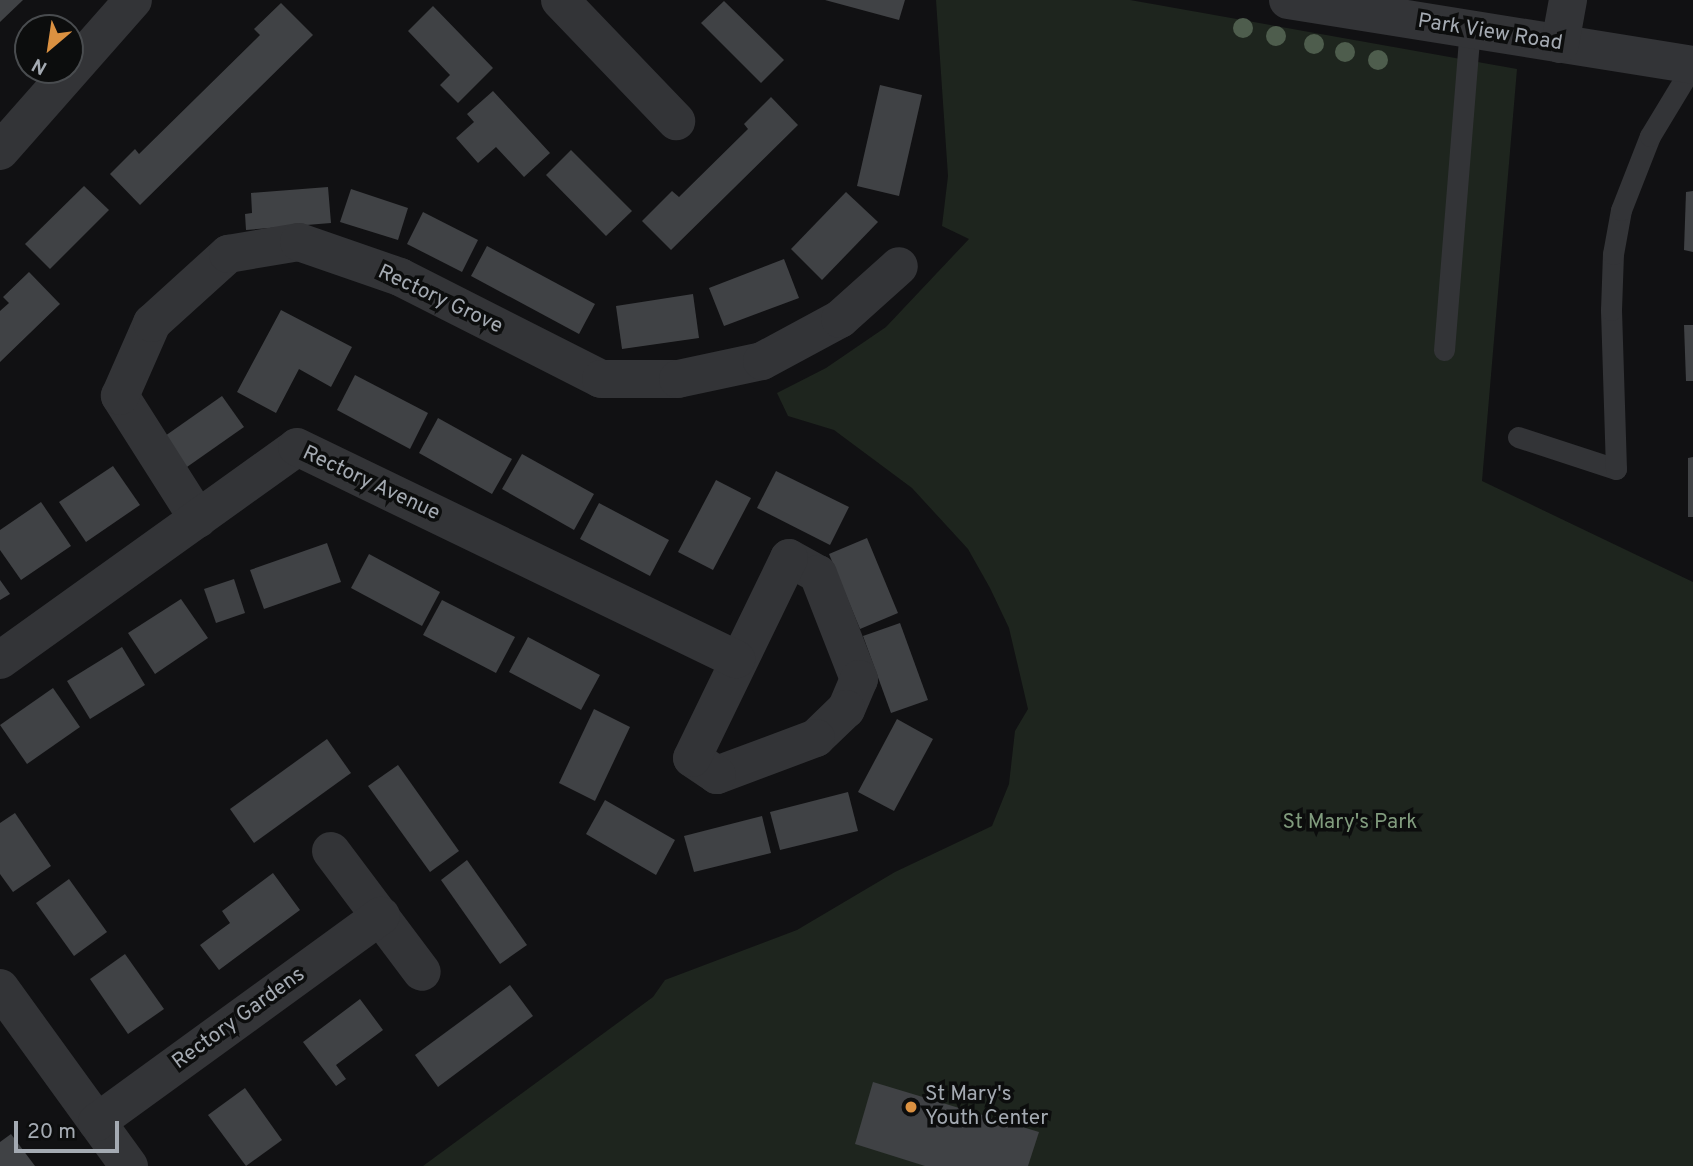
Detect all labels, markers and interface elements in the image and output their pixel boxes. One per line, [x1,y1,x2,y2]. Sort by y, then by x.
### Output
street label: Park View Road [1415,9,1565,57]
north arrow [14,14,84,84]
text: N [28,52,52,79]
street label: Rectory Grove [374,260,506,340]
street label: Rectory Avenue [298,441,444,527]
park label: St Mary's Park [1283,810,1417,836]
street label: Rectory Gardens [168,963,310,1075]
place label: St Mary's Youth Center [925,1082,1048,1132]
marker: St Mary's Youth Center [903,1099,919,1115]
scale bar [18,1106,122,1150]
text: 20 m [27,1119,76,1146]

